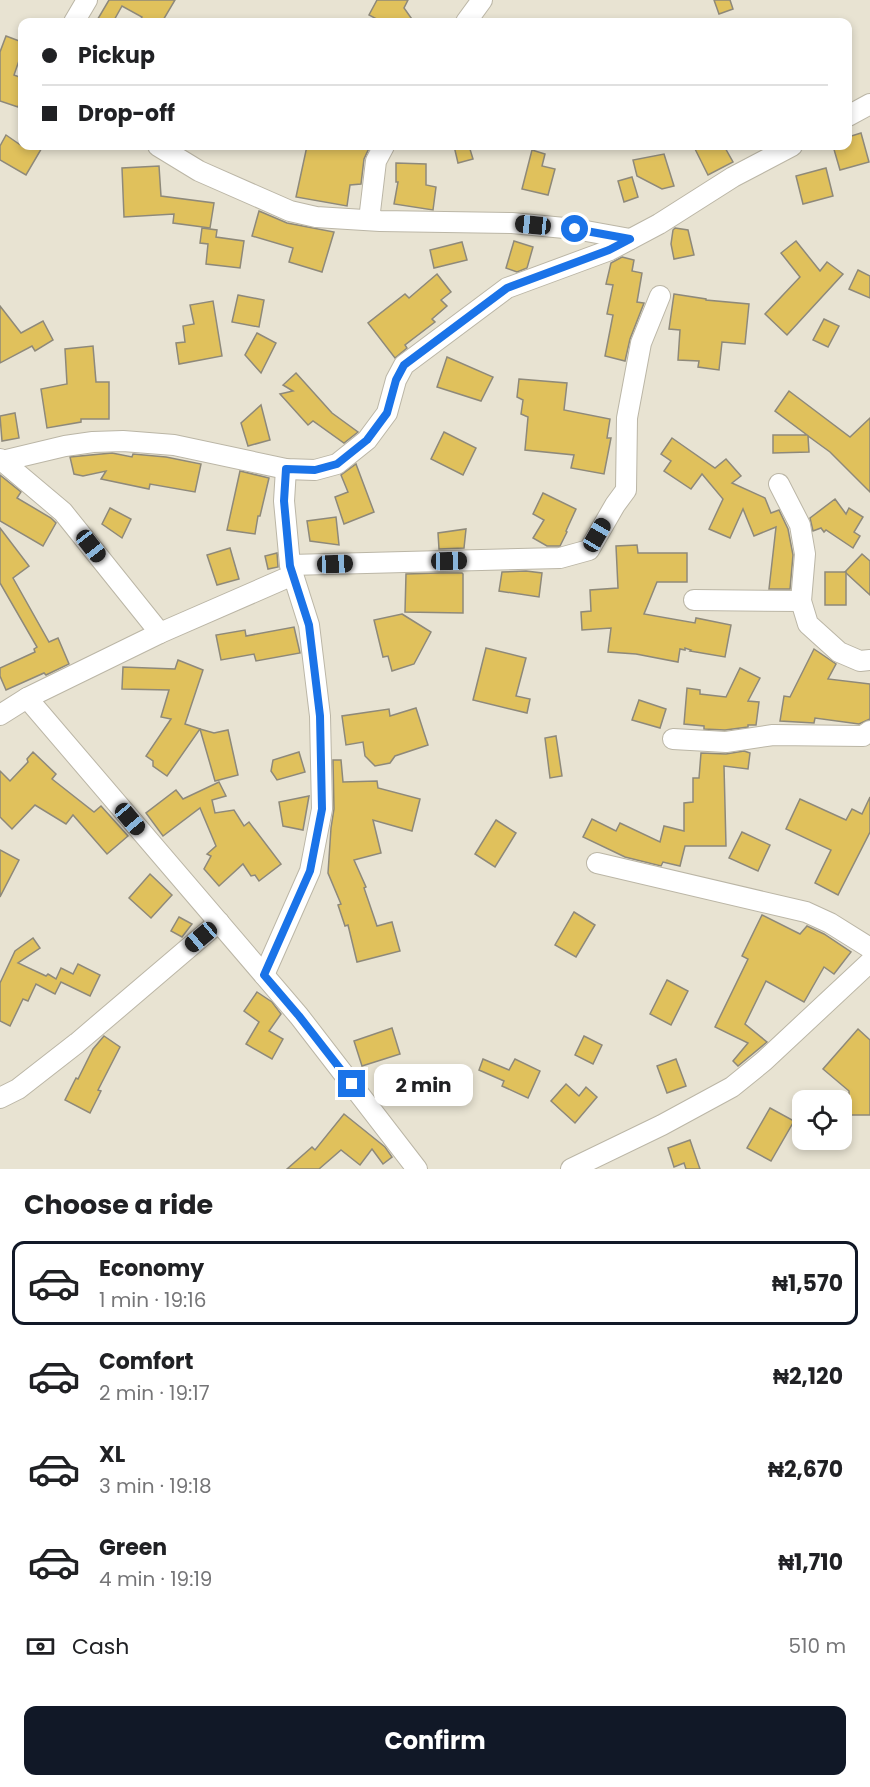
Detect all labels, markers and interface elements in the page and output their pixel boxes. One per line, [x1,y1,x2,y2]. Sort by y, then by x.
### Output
text: Pickup [78,40,155,71]
text: Drop-off [78,98,175,129]
car [514,214,552,236]
route start [561,215,588,242]
car [580,515,614,555]
car [73,526,109,566]
car [431,552,467,570]
car [317,554,353,574]
car [112,799,148,839]
car [181,919,221,955]
callout: 2 min [373,1063,472,1105]
route end [338,1070,365,1097]
text: 2 min [395,1071,452,1099]
map controls [792,1090,852,1150]
button: locate [792,1090,852,1150]
text: Choose a ride [24,1186,213,1223]
text: Economy [99,1253,204,1284]
icon: car [27,1256,81,1310]
text: ₦1,570 [772,1268,843,1299]
text: 1 min · 19:16 [99,1286,206,1314]
text: Comfort [99,1346,193,1377]
icon: car [27,1349,81,1403]
text: ₦2,120 [773,1361,843,1392]
text: 2 min · 19:17 [99,1379,210,1407]
text: XL [99,1439,125,1470]
icon: car [27,1442,81,1496]
text: ₦2,670 [768,1454,843,1485]
text: 3 min · 19:18 [99,1472,212,1500]
text: Green [99,1532,167,1563]
icon: car [27,1535,81,1589]
text: ₦1,710 [778,1547,843,1578]
text: 4 min · 19:19 [99,1565,212,1593]
icon: cash [24,1630,57,1663]
text: Cash [72,1631,129,1662]
text: 510 m [789,1632,846,1660]
button: Confirm [24,1706,846,1775]

